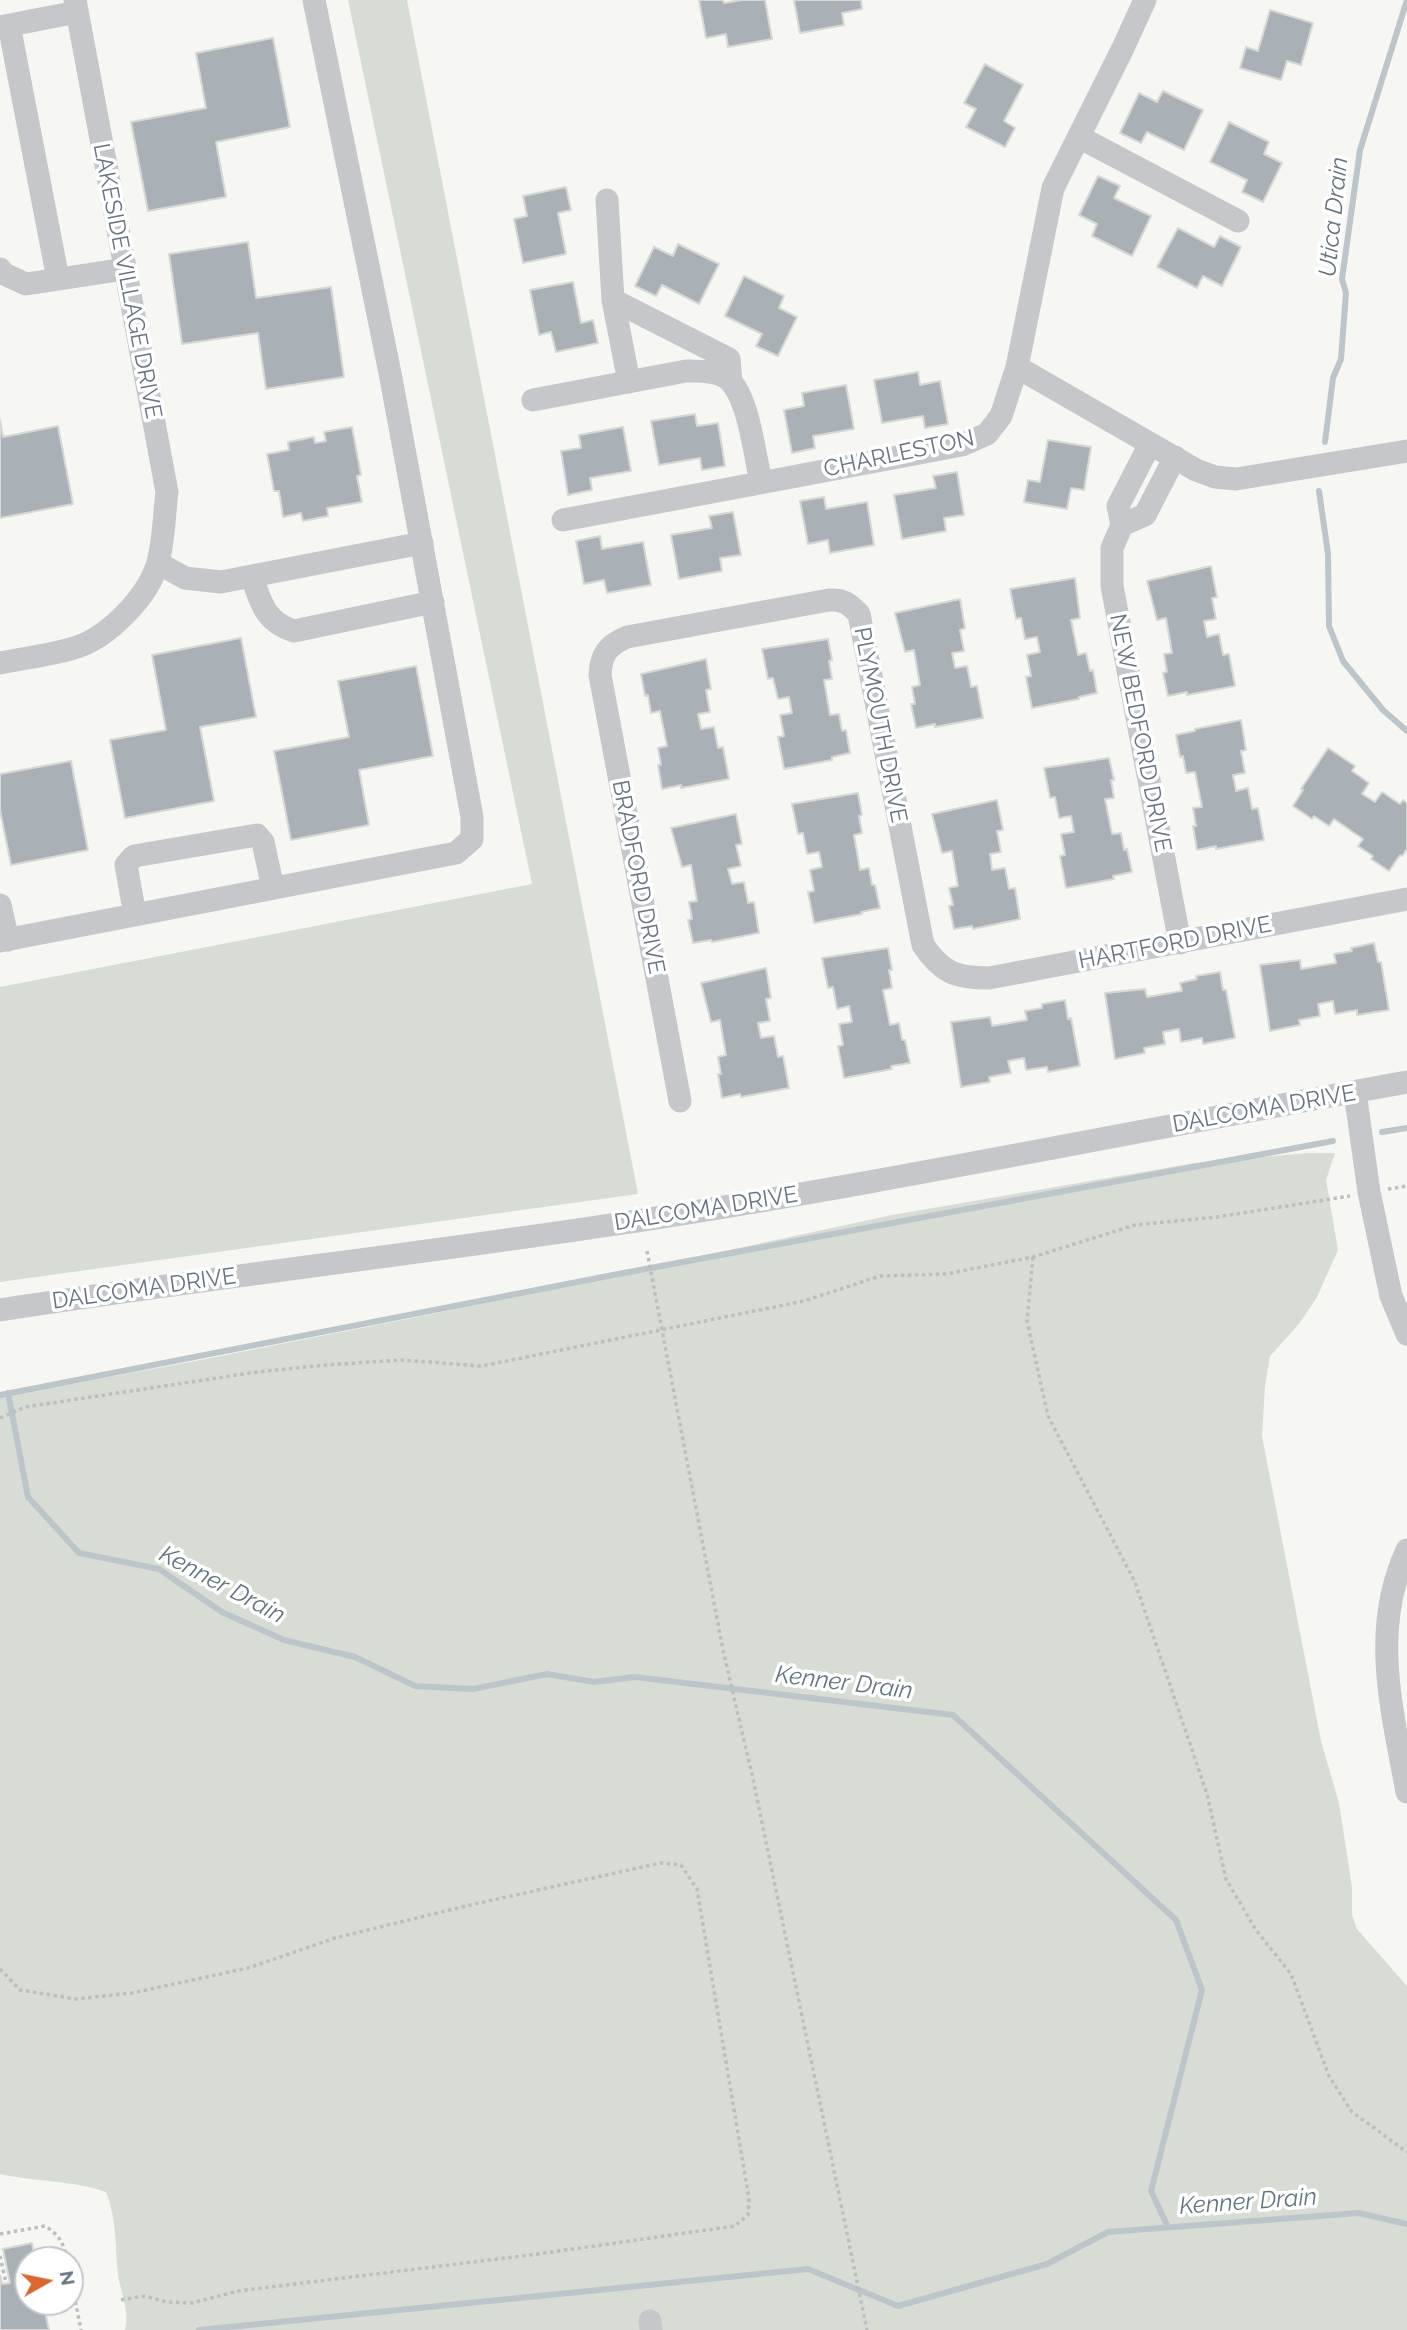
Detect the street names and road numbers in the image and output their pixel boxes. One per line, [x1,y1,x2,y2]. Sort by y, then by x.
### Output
street label: LAKESIDE VILLAGE DRIVE [87,141,167,421]
street label: CHARLESTON [821,425,977,483]
street label: NEW BEDFORD DRIVE [1103,612,1177,854]
street label: PLYMOUTH DRIVE [848,625,912,825]
street label: BRADFORD DRIVE [606,778,670,976]
street label: HARTFORD DRIVE [1076,911,1274,975]
street label: DALCOMA DRIVE [1170,1079,1358,1139]
street label: DALCOMA DRIVE [612,1181,800,1237]
street label: DALCOMA DRIVE [50,1262,238,1316]

